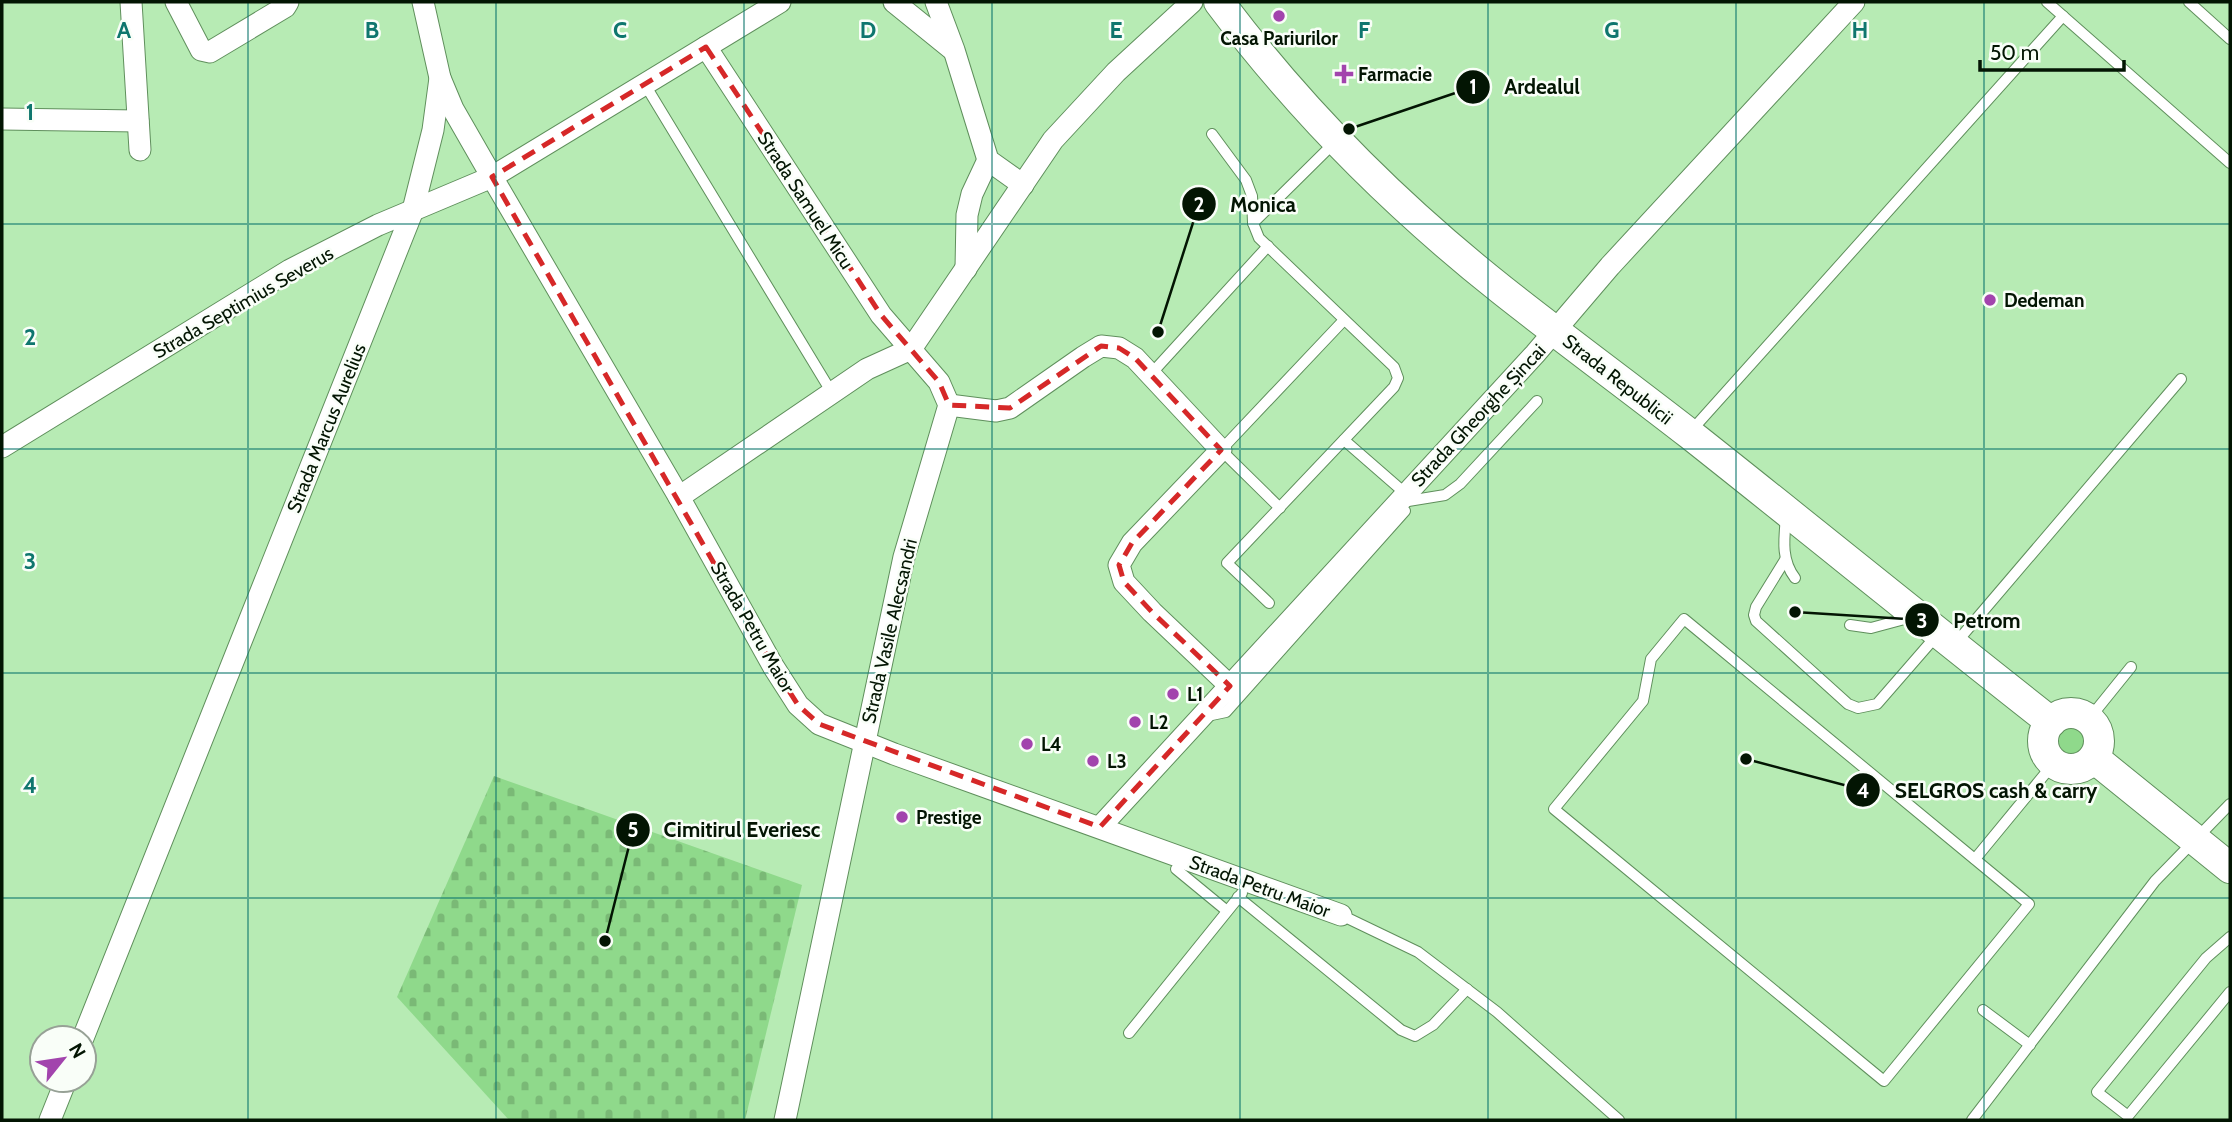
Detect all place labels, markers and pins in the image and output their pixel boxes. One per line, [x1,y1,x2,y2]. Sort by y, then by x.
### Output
marker: Casa Pariurilor [1271,8,1287,24]
place label: Casa Pariurilor [1220,27,1338,50]
place label: Farmacie [1358,63,1432,86]
marker: Farmacie [1336,66,1352,82]
callout: Ardealul [1455,66,1594,108]
callout: Monica [1181,183,1310,225]
place label: Dedeman [2004,289,2084,312]
marker: Dedeman [1982,292,1998,308]
callout: Petrom [1904,599,2035,641]
place label: L1 [1187,683,1203,706]
marker: L1 [1165,686,1181,702]
place label: L2 [1149,711,1169,734]
marker: L2 [1127,714,1143,730]
place label: L4 [1041,733,1062,756]
marker: L4 [1019,736,1035,752]
place label: L3 [1107,750,1127,773]
marker: L3 [1085,753,1101,769]
callout: SELGROS cash & carry [1846,769,2111,811]
place label: Prestige [916,806,982,829]
callout: Cimitirul Everiesc [615,809,835,851]
marker: Prestige [894,809,910,825]

